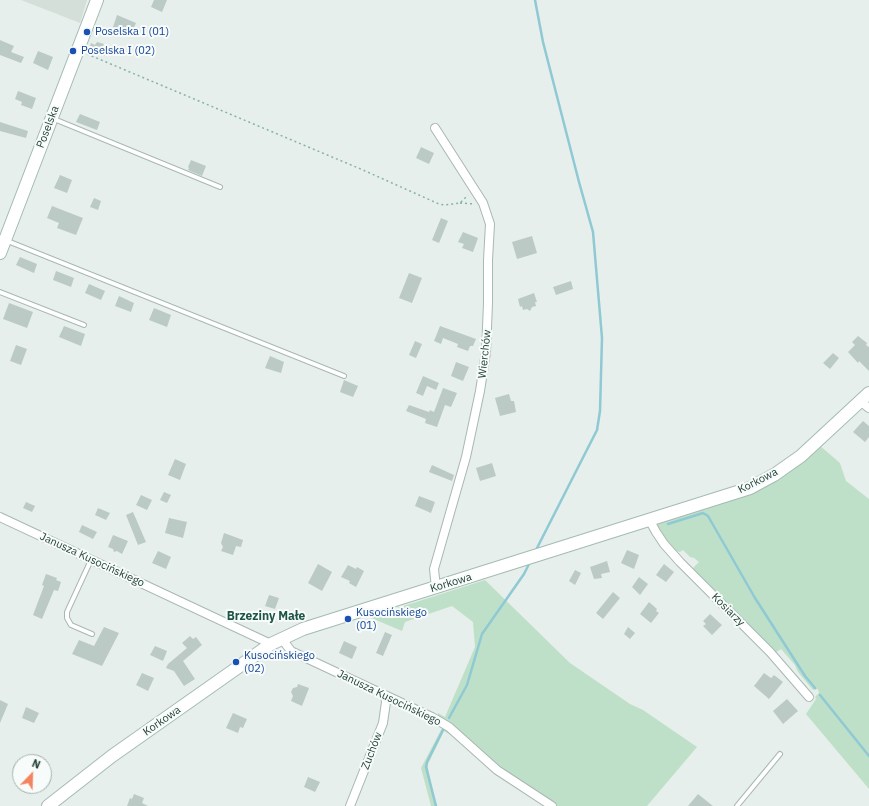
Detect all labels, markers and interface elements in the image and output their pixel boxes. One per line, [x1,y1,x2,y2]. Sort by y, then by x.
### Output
place label: Poselska I (01) [95,25,169,39]
marker: Poselska I (01) [82,27,92,37]
place label: Poselska I (02) [81,44,155,58]
marker: Poselska I (02) [68,46,78,56]
street label: Poselska [34,104,62,150]
street label: Wierchów [476,329,494,379]
street label: Korkowa [736,465,780,497]
street label: Janusza Kusocińskiego [38,530,146,590]
street label: Korkowa [429,570,473,596]
street label: Kosiarzy [709,591,747,629]
place label: Kusocińskiego (01) [356,606,427,632]
district label: Brzeziny Małe [227,610,305,624]
marker: Kusocińskiego (01) [343,614,353,624]
place label: Kusocińskiego (02) [244,649,315,675]
marker: Kusocińskiego (02) [231,657,241,667]
street label: Janusza Kusocińskiego [335,667,443,729]
street label: Korkowa [141,703,183,739]
street label: Zuchów [359,730,385,772]
north arrow [12,754,52,794]
text: N [30,756,43,772]

